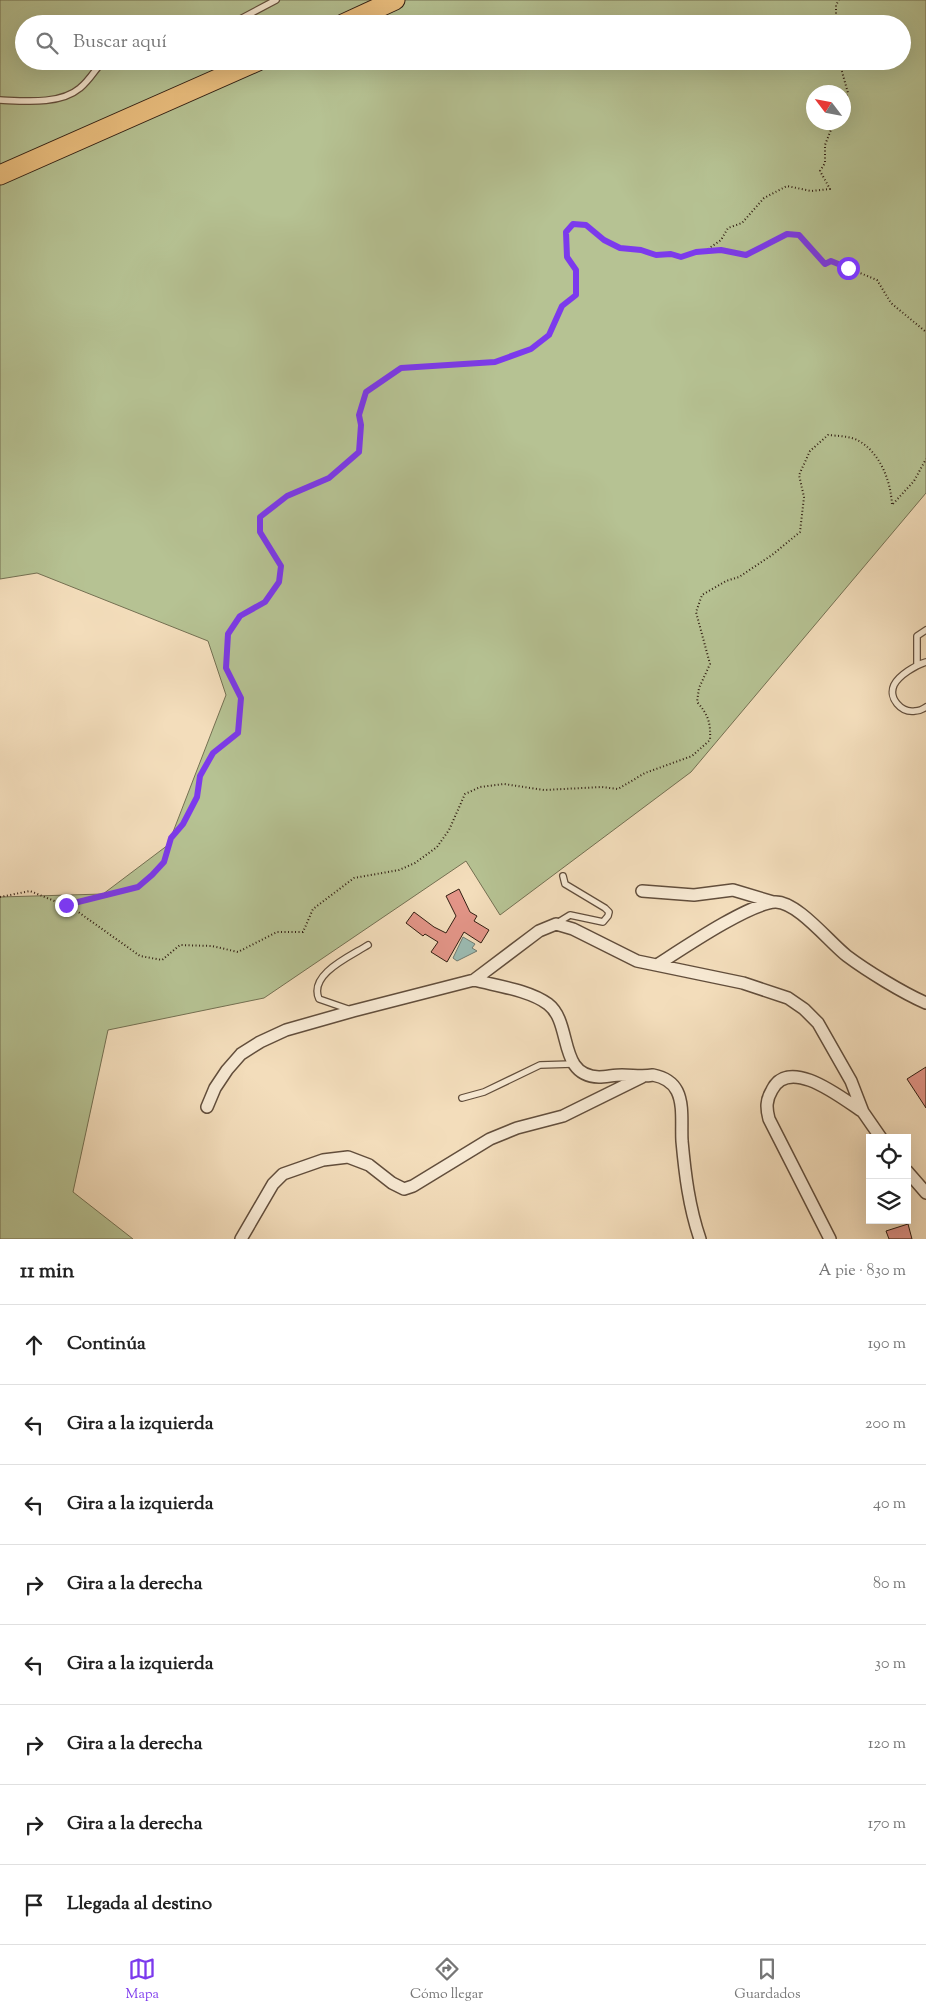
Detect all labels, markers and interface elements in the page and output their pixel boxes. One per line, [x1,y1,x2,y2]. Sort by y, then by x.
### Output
search box [15,15,911,70]
icon: search [33,29,61,57]
text: Buscar aquí [73,29,167,56]
north arrow [806,85,851,130]
route start [837,257,860,280]
route end [55,894,78,917]
map controls [866,1134,911,1224]
button: locate [866,1134,911,1179]
button: layers [866,1179,911,1224]
text: 11 min [20,1257,75,1287]
text: A pie · 830 m [819,1260,906,1283]
icon: ahead [20,1331,48,1359]
text: Continúa [67,1331,146,1358]
text: 190 m [868,1333,906,1356]
icon: left [20,1411,48,1439]
text: Gira a la izquierda [67,1411,213,1438]
text: 200 m [865,1413,906,1436]
icon: left [20,1491,48,1519]
text: Gira a la izquierda [67,1491,213,1518]
text: 40 m [873,1493,906,1516]
icon: right [20,1571,48,1599]
text: Gira a la derecha [67,1571,202,1598]
text: 80 m [873,1573,906,1596]
icon: left [20,1651,48,1679]
text: Gira a la izquierda [67,1651,213,1678]
text: 30 m [875,1653,906,1676]
icon: right [20,1731,48,1759]
text: Gira a la derecha [67,1731,202,1758]
text: 120 m [868,1733,906,1756]
icon: right [20,1811,48,1839]
text: Gira a la derecha [67,1811,202,1838]
text: 170 m [868,1813,906,1836]
icon: arrive [20,1891,48,1919]
text: Llegada al destino [67,1891,212,1918]
tab: Mapa [126,1955,159,2005]
tab: Cómo llegar [410,1955,483,2005]
tab: Guardados [734,1955,800,2005]

